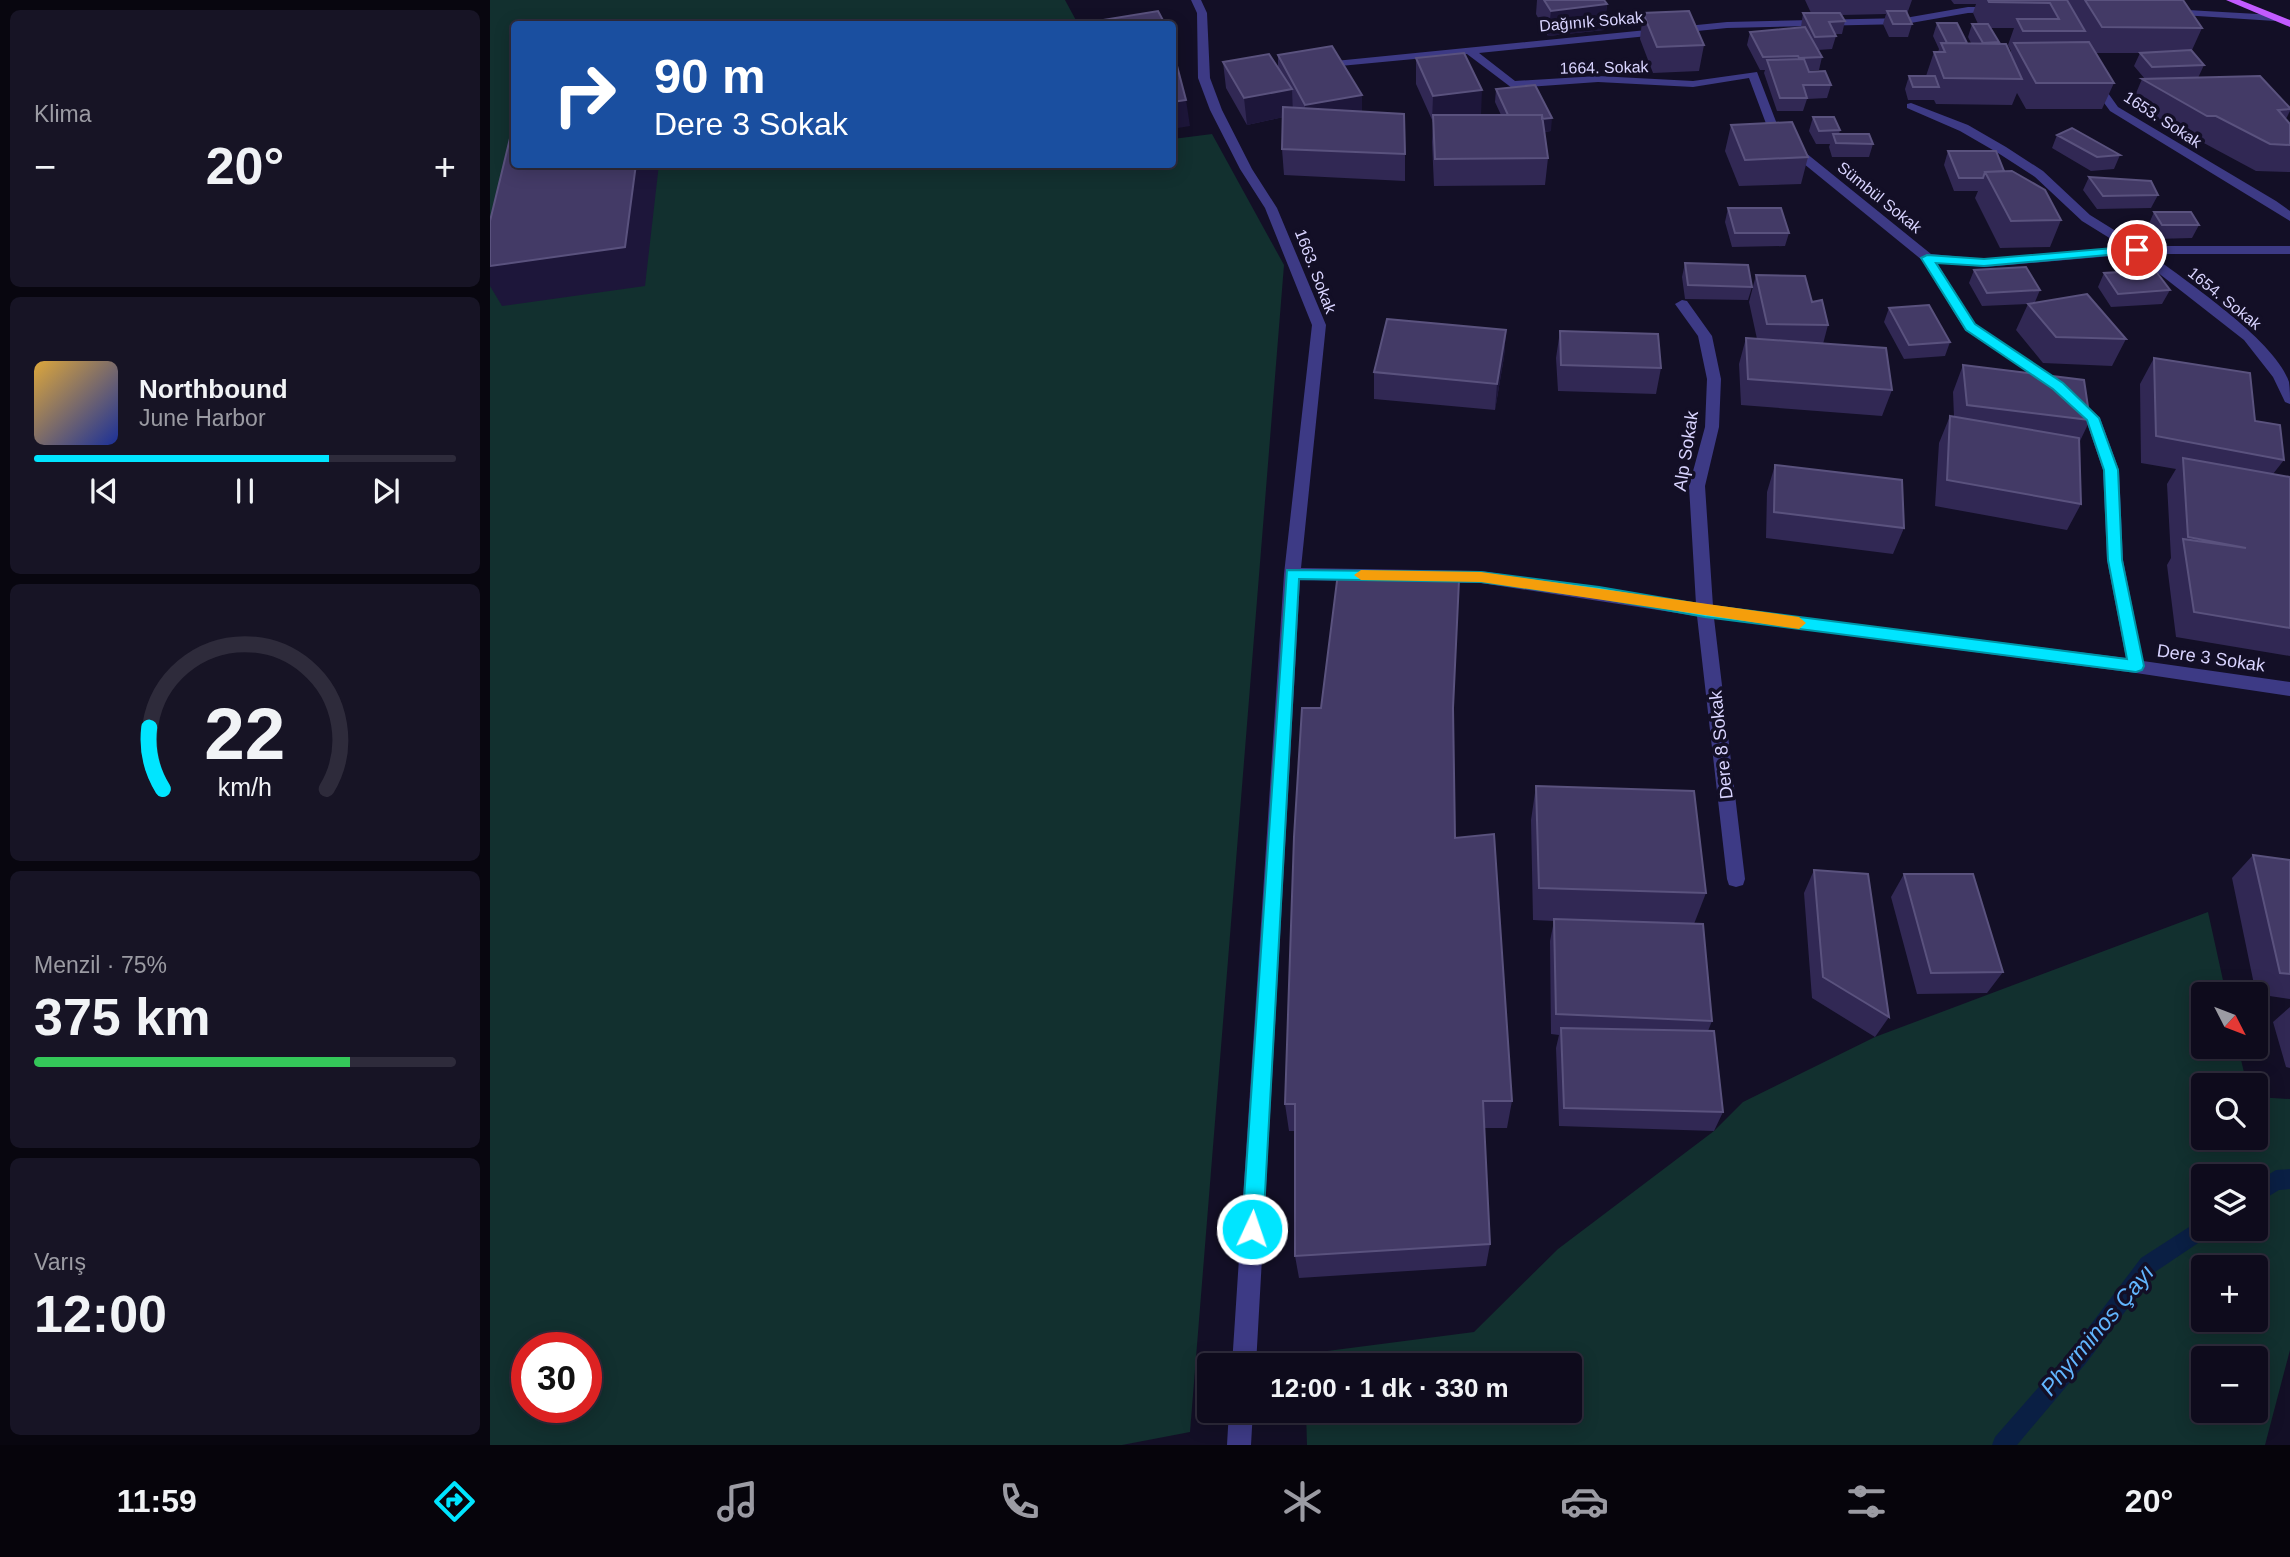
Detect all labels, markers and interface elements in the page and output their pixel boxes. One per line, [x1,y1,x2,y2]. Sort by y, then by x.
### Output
street label: Dağınık Sokak [1538,8,1645,35]
icon: right [539,49,630,140]
text: 90 m [654,49,766,103]
street label: 1664. Sokak [1559,58,1650,77]
street label: 1653. Sokak [2121,88,2205,151]
text: Klima [34,101,92,127]
text: Dere 3 Sokak [654,106,848,142]
text: 20° [206,137,284,195]
text: − [34,146,56,188]
text: + [434,146,456,188]
street label: Sümbül Sokak [1834,158,1926,237]
pin [2107,220,2167,280]
street label: 1663. Sokak [1292,227,1340,317]
icon: arrive [2118,231,2156,269]
street label: 1654. Sokak [2185,264,2265,334]
text: Northbound [139,374,288,404]
text: June Harbor [139,405,266,431]
street label: Alp Sokak [1670,408,1702,493]
icon: previous [85,472,123,510]
icon: pause [226,472,264,510]
icon: next [367,472,405,510]
street label: Dere 3 Sokak [2156,641,2267,676]
street label: Dere 8 Sokak [1705,689,1737,800]
text: 22 [205,693,285,774]
text: km/h [218,772,272,800]
text: Menzil · 75% [34,952,167,978]
north arrow [2191,982,2268,1059]
map controls [2191,982,2268,1423]
text: 375 km [34,988,210,1046]
button: search [2191,1073,2268,1150]
button: layers [2191,1164,2268,1241]
position arrow [1215,1192,1289,1266]
text: Varış [34,1249,86,1275]
button: + [2191,1255,2268,1332]
water label: Phyrminos Çayı [2035,1259,2159,1401]
text: 12:00 [34,1285,167,1343]
speed limit sign: 30 [511,1332,602,1423]
button: − [2191,1346,2268,1423]
text: 12:00 · 1 dk · 330 m [1270,1373,1509,1403]
icon: directions [430,1477,479,1526]
icon: music [713,1477,762,1526]
icon: phone [995,1477,1044,1526]
icon: climate [1278,1477,1327,1526]
icon: car [1560,1477,1609,1526]
icon: filters [1842,1477,1891,1526]
text: 11:59 [117,1483,197,1519]
text: 20° [2125,1483,2173,1519]

